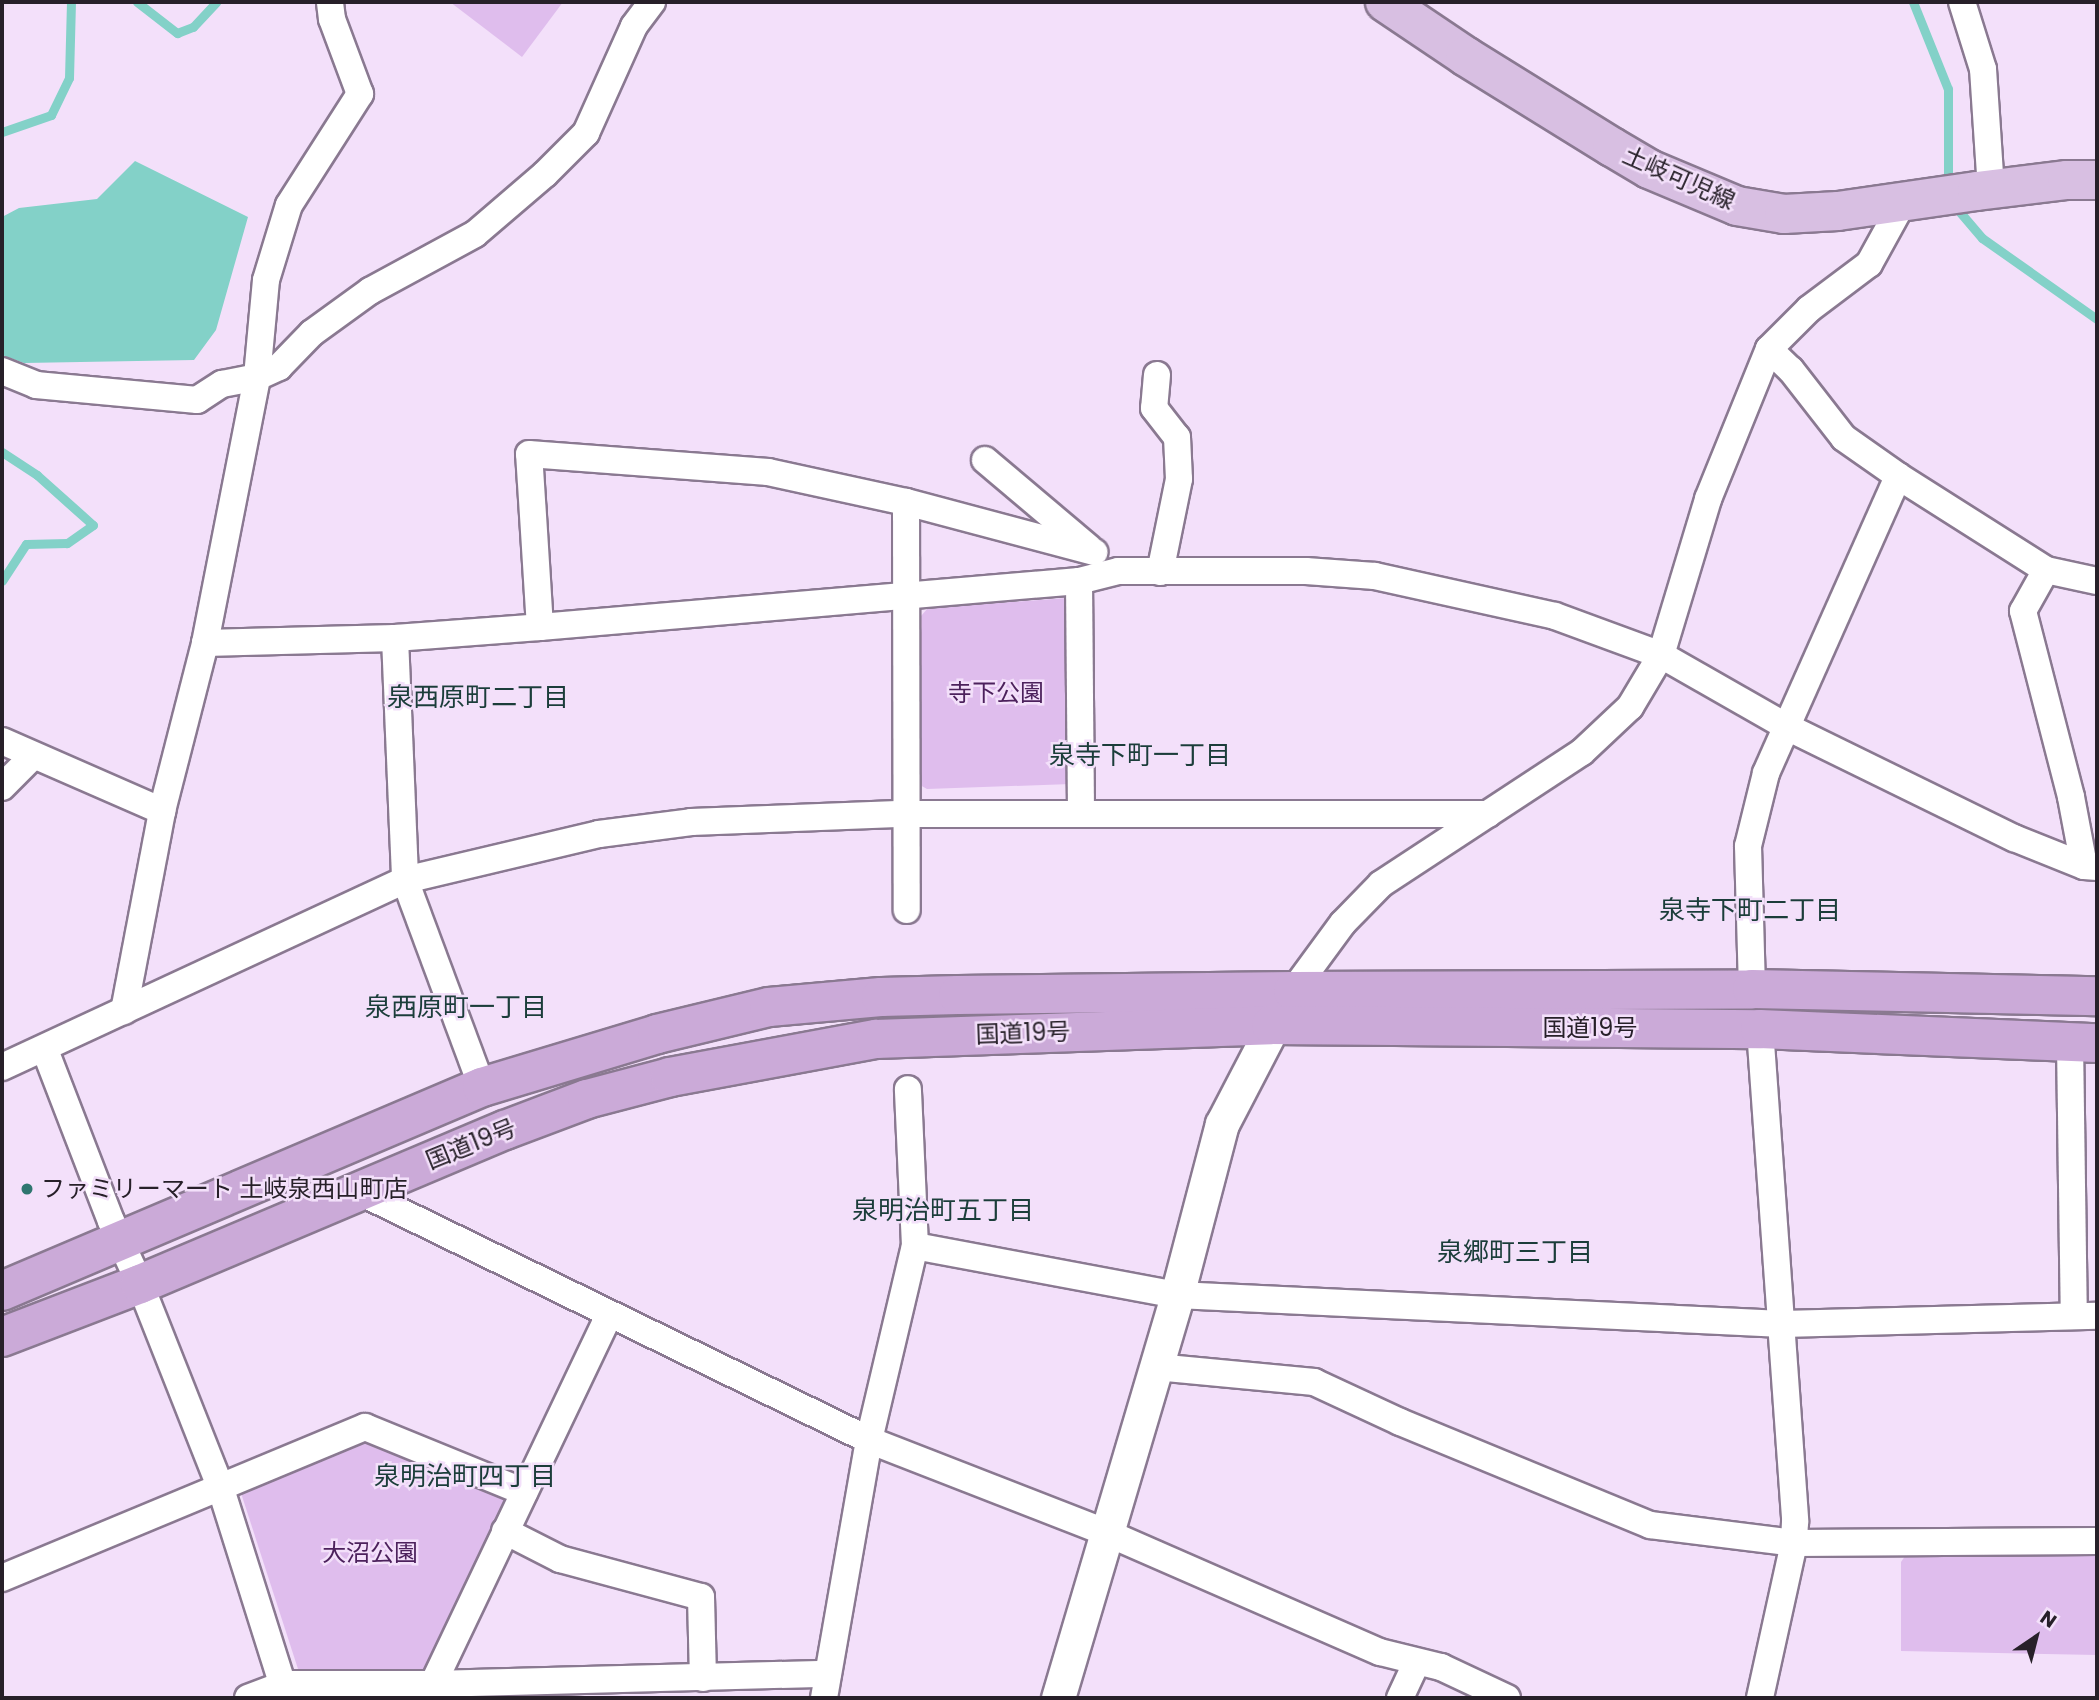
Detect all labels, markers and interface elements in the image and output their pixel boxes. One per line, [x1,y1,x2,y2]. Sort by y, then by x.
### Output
street label: 土岐可児線 [1618,140,1740,216]
park label: 寺下公園 [948,679,1044,707]
district label: 泉西原町二丁目 [387,682,569,714]
district label: 泉寺下町一丁目 [1049,740,1231,772]
district label: 泉寺下町二丁目 [1659,895,1841,927]
district label: 泉西原町一丁目 [365,992,547,1024]
street label: 国道19号 [1543,1014,1637,1042]
street label: 国道19号 [975,1017,1071,1049]
street label: 国道19号 [422,1113,520,1175]
place label: ファミリーマート 土岐泉西山町店 [41,1175,407,1203]
marker: ファミリーマート 土岐泉西山町店 [19,1181,35,1197]
district label: 泉明治町五丁目 [852,1195,1034,1227]
district label: 泉郷町三丁目 [1437,1237,1593,1269]
district label: 泉明治町四丁目 [374,1461,556,1493]
park label: 大沼公園 [322,1539,418,1567]
north arrow [2001,1602,2071,1672]
text: N [2035,1604,2062,1635]

